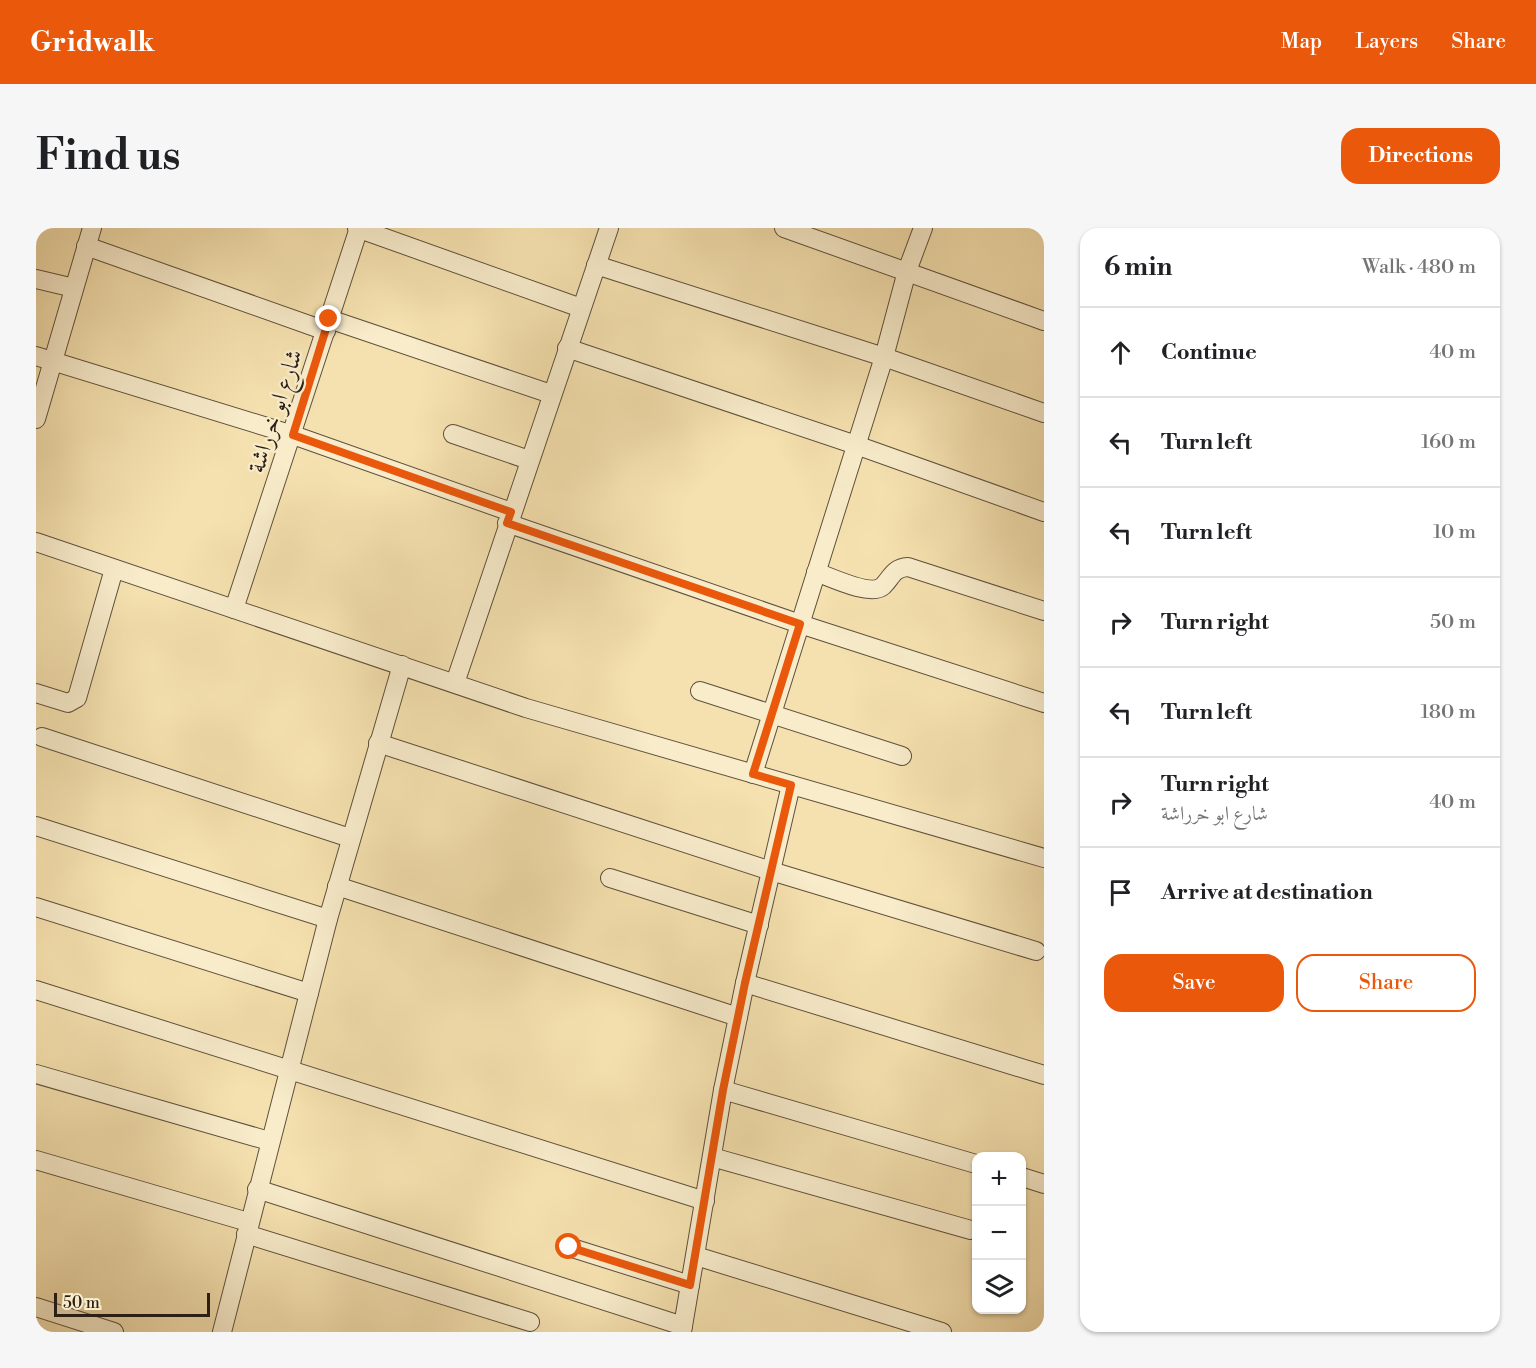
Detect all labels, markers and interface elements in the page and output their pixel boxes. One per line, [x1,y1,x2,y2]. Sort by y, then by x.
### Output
text: Gridwalk [30,25,154,60]
text: Map [1281,29,1322,55]
text: Layers [1355,29,1418,55]
text: Share [1451,29,1506,55]
button: Directions [1341,128,1500,184]
text: Find us [36,130,180,183]
text: 6 min [1104,251,1172,283]
text: Walk · 480 m [1362,255,1476,280]
route end [315,305,341,331]
icon: ahead [1104,336,1137,369]
text: Continue [1161,339,1257,366]
text: 40 m [1429,340,1476,365]
street label: شارع ابو خرراشة [242,346,314,478]
icon: left [1104,426,1137,459]
text: Turn left [1161,429,1252,456]
text: 160 m [1421,430,1476,455]
icon: left [1104,516,1137,549]
text: Turn left [1161,519,1252,546]
text: 10 m [1433,520,1476,545]
icon: right [1104,606,1137,639]
text: Turn right [1161,609,1269,636]
text: 50 m [1430,610,1476,635]
icon: left [1104,696,1137,729]
text: Turn left [1161,699,1252,726]
text: 180 m [1421,700,1476,725]
text: Turn right [1161,771,1269,798]
icon: right [1104,786,1137,819]
text: 40 m [1429,790,1476,815]
text: شارع ابو خرراشة [1161,802,1268,827]
icon: arrive [1104,876,1137,909]
text: Arrive at destination [1161,879,1373,906]
button: Save [1104,954,1284,1012]
button: Share [1296,954,1476,1012]
map controls [972,1152,1026,1314]
button: + [972,1152,1026,1206]
button: − [972,1206,1026,1260]
route start [555,1233,581,1259]
button: layers [972,1260,1026,1314]
scale bar [54,1290,210,1318]
text: 50 m [63,1293,100,1313]

